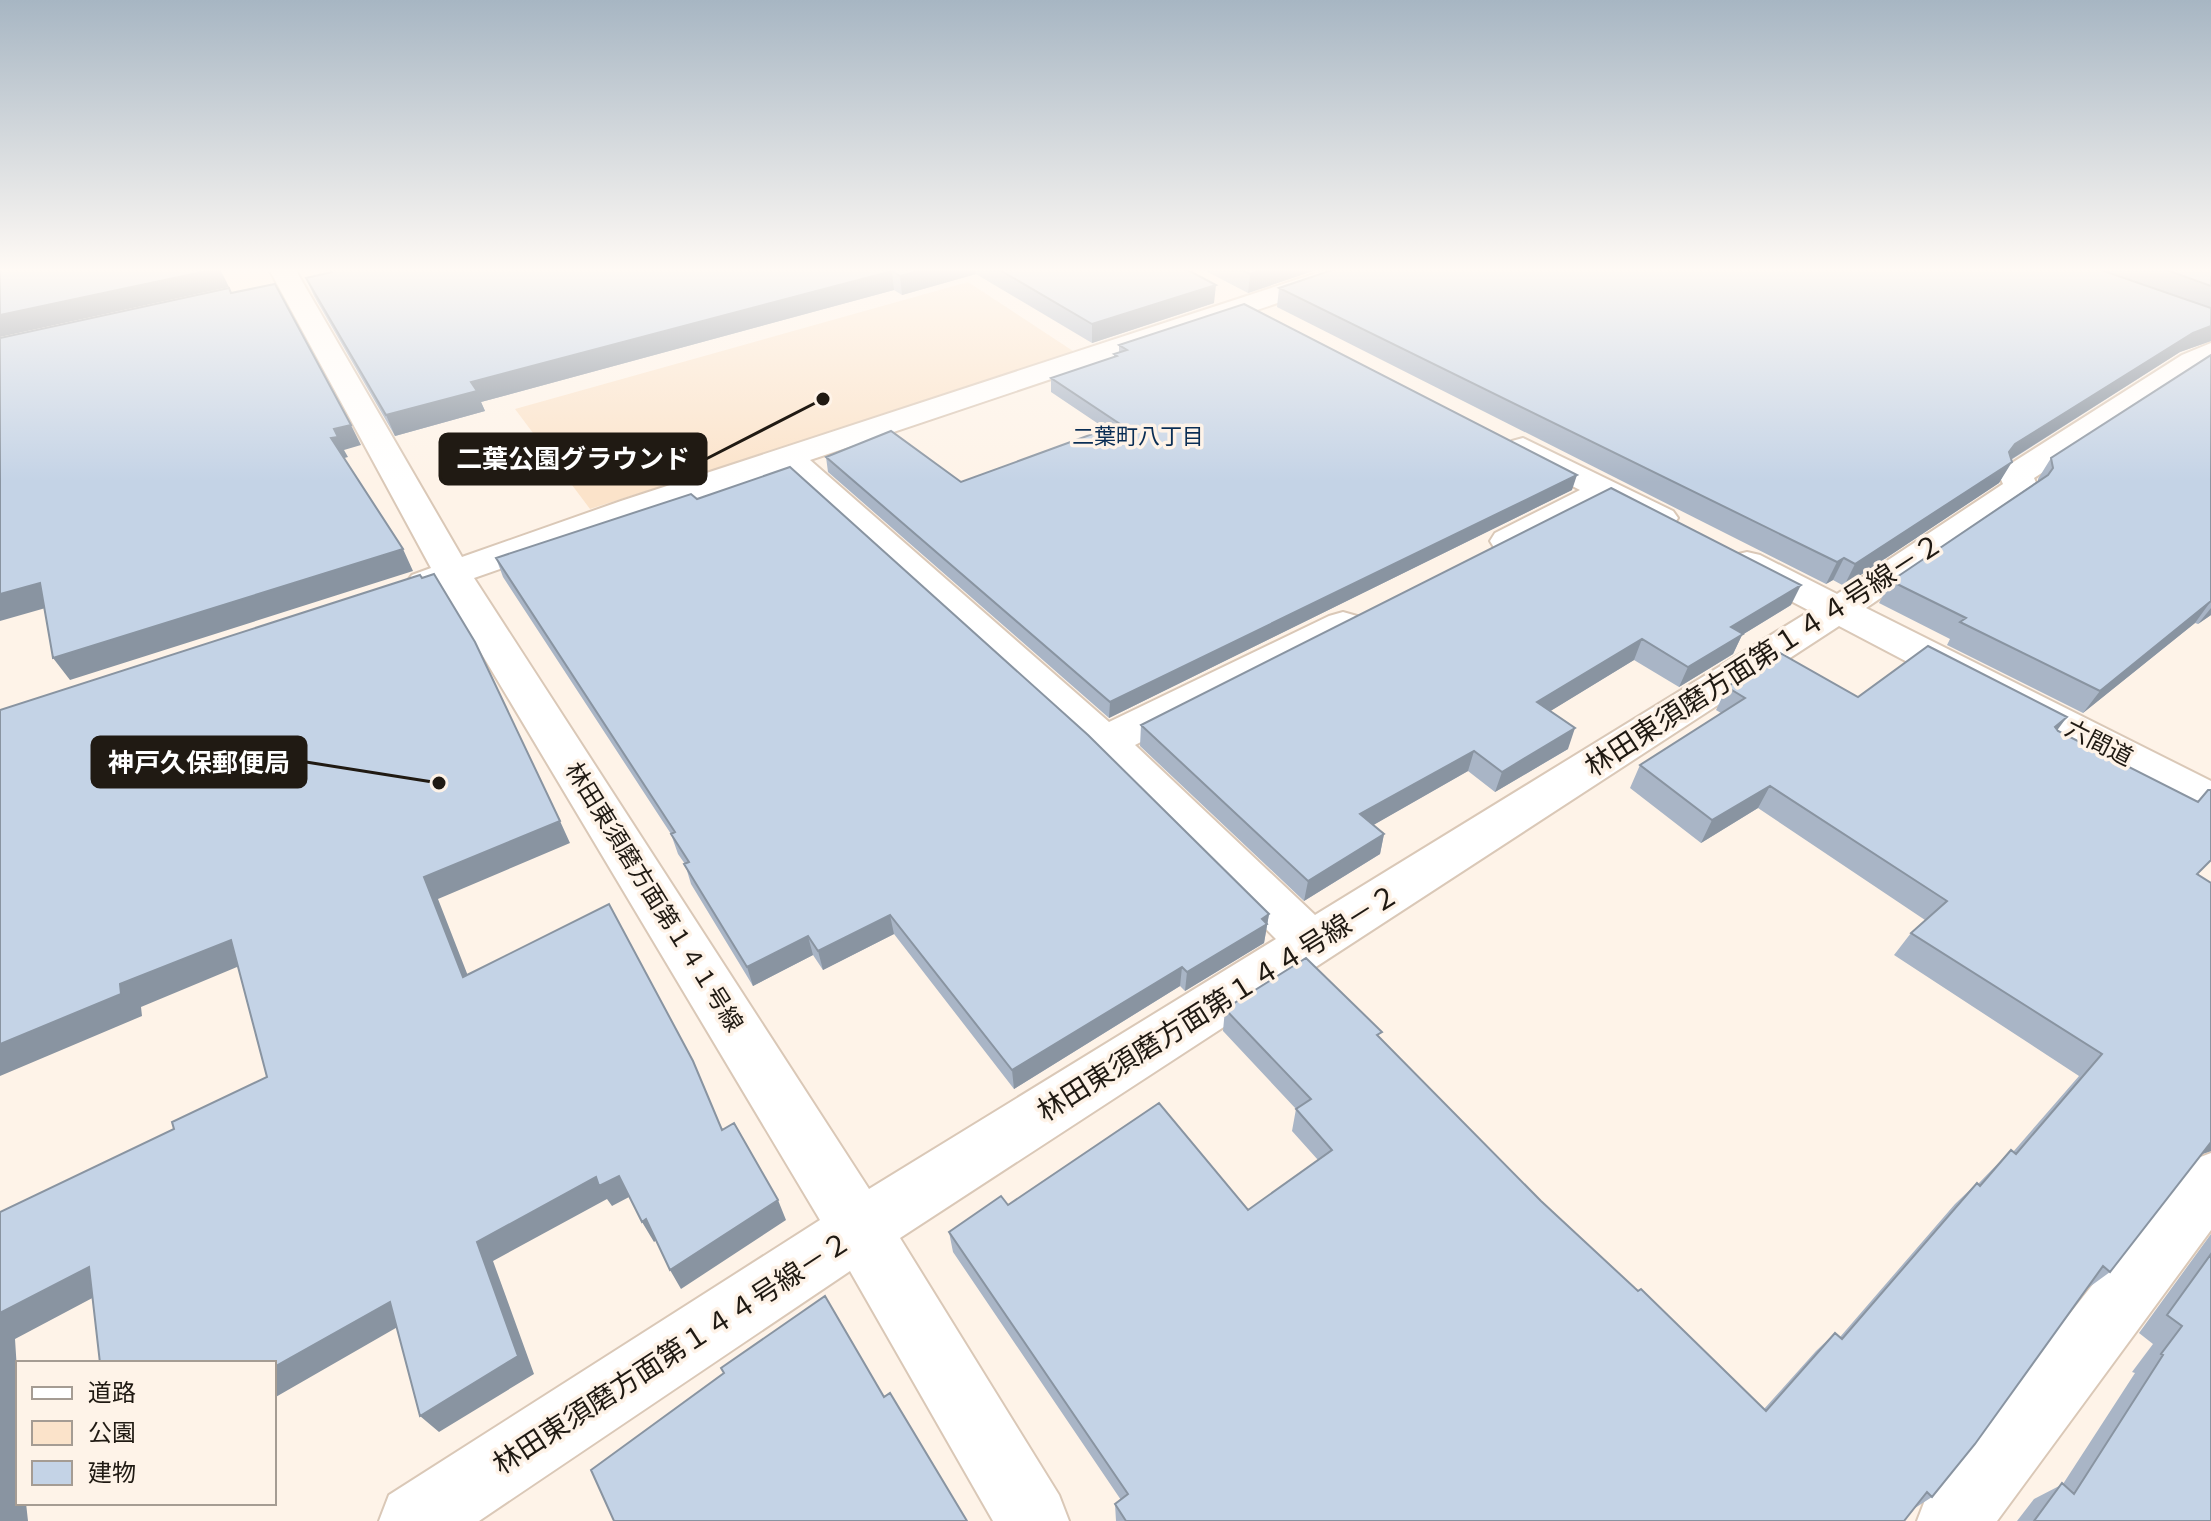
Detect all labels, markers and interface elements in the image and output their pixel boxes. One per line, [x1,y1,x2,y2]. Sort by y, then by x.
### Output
district label: 二葉町八丁目 [1072,424,1204,449]
callout: 二葉公園グラウンド [440,434,706,484]
text: 二葉公園グラウンド [456,444,690,474]
street label: 林田東須磨方面第１４４号線－２ [1579,527,1949,783]
street label: 六間道 [2061,714,2137,772]
callout: 神戸久保郵便局 [92,737,306,787]
text: 神戸久保郵便局 [108,748,290,778]
street label: 林田東須磨方面第１４１号線 [559,757,749,1037]
street label: 林田東須磨方面第１４４号線－２ [1031,878,1405,1128]
street label: 林田東須磨方面第１４４号線－２ [487,1225,857,1481]
legend [16,1361,276,1505]
text: 道路 [88,1379,136,1407]
text: 公園 [88,1419,136,1447]
text: 建物 [88,1459,136,1487]

